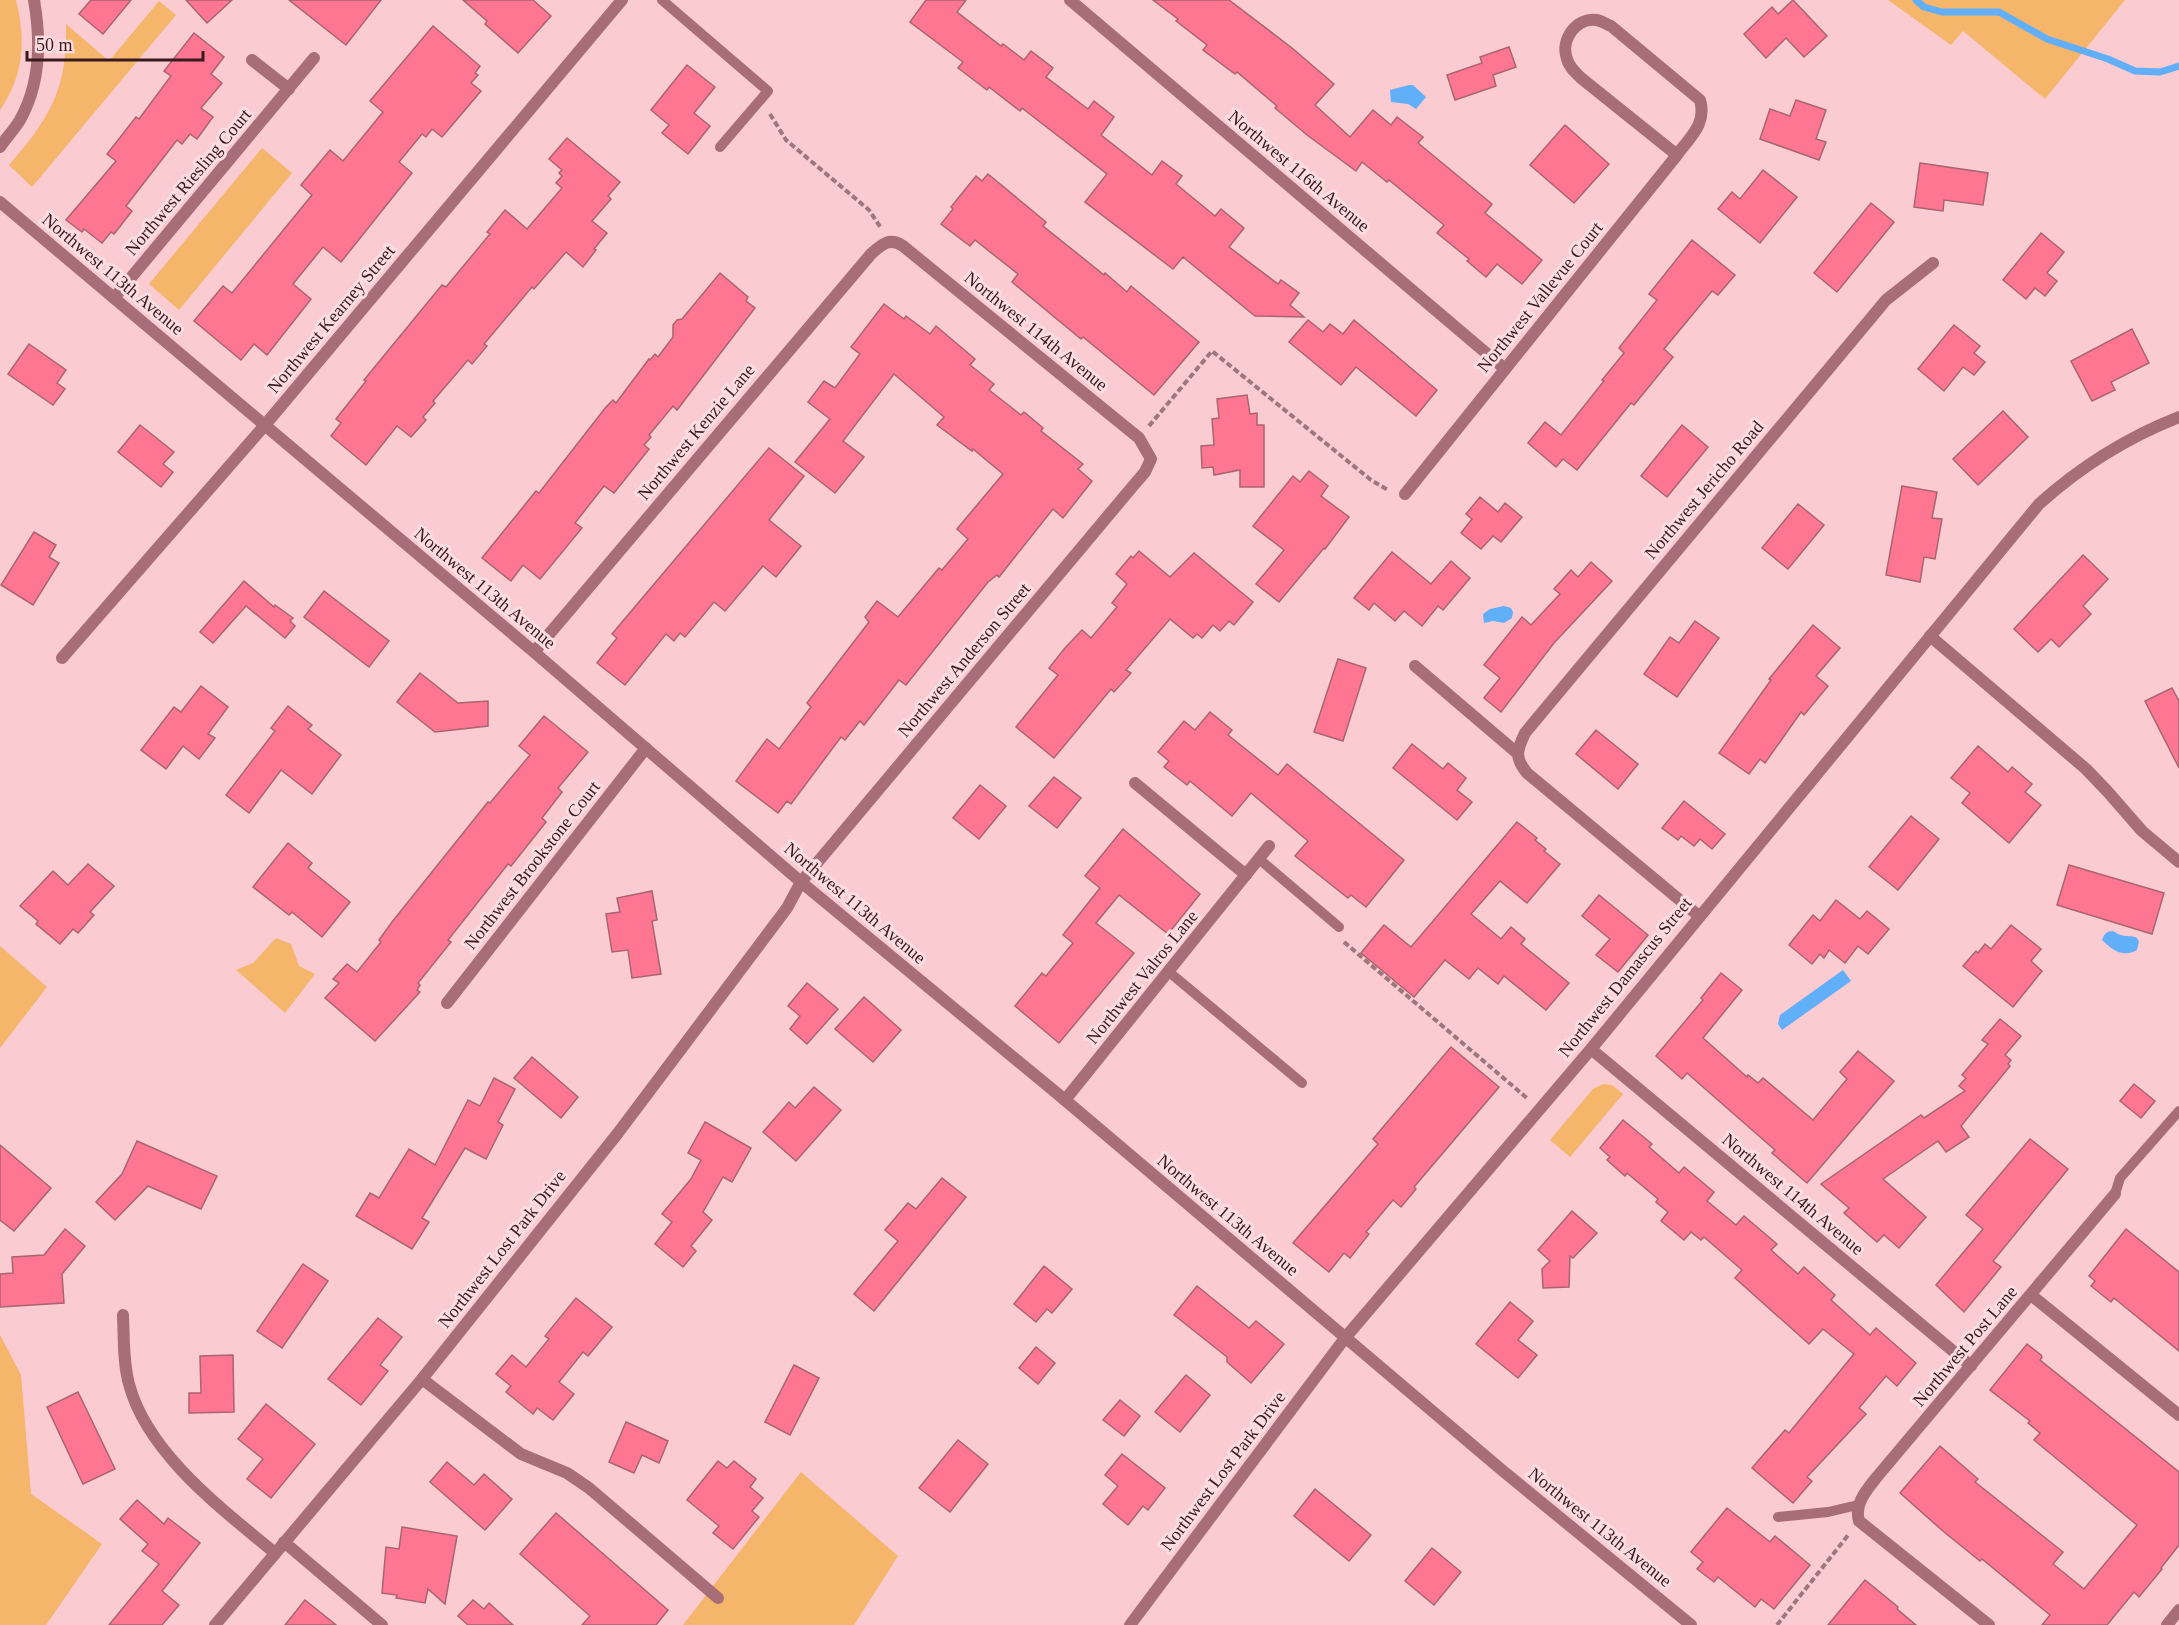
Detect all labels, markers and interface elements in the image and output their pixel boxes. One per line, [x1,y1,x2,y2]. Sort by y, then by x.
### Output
scale bar [27,24,202,62]
text: 50 m [36,35,73,55]
street label: Northwest Riesling Court [121,105,255,259]
street label: Northwest 116th Avenue [1224,106,1374,236]
street label: Northwest 113th Avenue [38,209,188,339]
street label: Northwest Vallevue Court [1473,218,1607,376]
street label: Northwest Kearney Street [263,241,399,397]
street label: Northwest 114th Avenue [961,267,1111,395]
street label: Northwest Kenzie Lane [633,360,759,504]
street label: Northwest Jericho Road [1640,417,1768,563]
street label: Northwest 113th Avenue [410,523,560,653]
street label: Northwest Anderson Street [894,579,1034,741]
street label: Northwest Brookstone Court [460,777,604,953]
street label: Northwest 113th Avenue [780,838,930,968]
street label: Northwest Damascus Street [1554,893,1696,1061]
street label: Northwest Valros Lane [1082,906,1202,1048]
street label: Northwest 114th Avenue [1718,1129,1868,1259]
street label: Northwest 113th Avenue [1153,1150,1303,1280]
street label: Northwest Lost Park Drive [434,1166,570,1332]
street label: Northwest Post Lane [1909,1282,2021,1410]
street label: Northwest Lost Park Drive [1156,1387,1290,1555]
street label: Northwest 113th Avenue [1525,1463,1675,1591]

